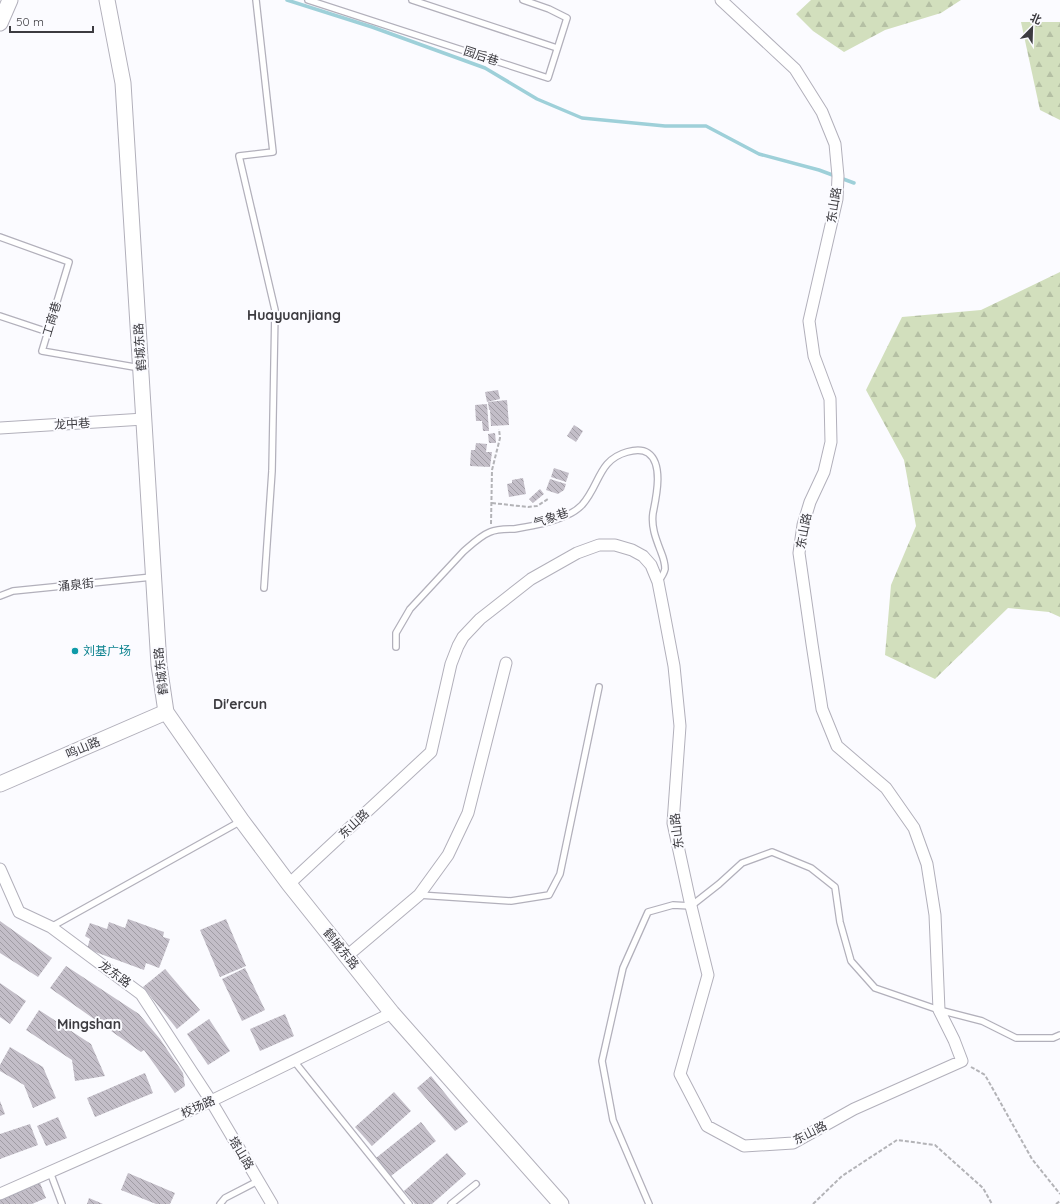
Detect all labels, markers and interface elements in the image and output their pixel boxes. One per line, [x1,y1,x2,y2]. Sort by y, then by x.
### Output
scale bar [10,8,93,34]
north arrow [1012,8,1052,48]
text: 北 [1028,10,1044,27]
text: 50 m [16,14,44,29]
street label: 园后巷 [462,43,501,68]
street label: 东山路 [823,186,844,224]
street label: 工商巷 [39,299,64,338]
district label: Huayuanjiang [247,306,341,324]
street label: 鹤城东路 [130,323,149,372]
street label: 龙中巷 [54,415,90,432]
street label: 气象巷 [531,505,570,530]
street label: 东山路 [793,512,814,550]
street label: 涌泉街 [57,575,95,594]
place label: 刘基广场 [83,643,131,658]
marker: 刘基广场 [70,646,80,656]
street label: 鹤城东路 [151,646,170,696]
district label: Di'ercun [213,695,267,713]
street label: 鸣山路 [63,734,102,761]
street label: 东山路 [335,806,372,841]
street label: 东山路 [667,812,686,850]
street label: 鹤城东路 [320,925,362,972]
street label: 龙东路 [96,957,134,990]
district label: Mingshan [57,1015,121,1033]
street label: 校场路 [178,1092,217,1121]
street label: 东山路 [790,1118,829,1147]
street label: 塔山路 [226,1133,257,1172]

